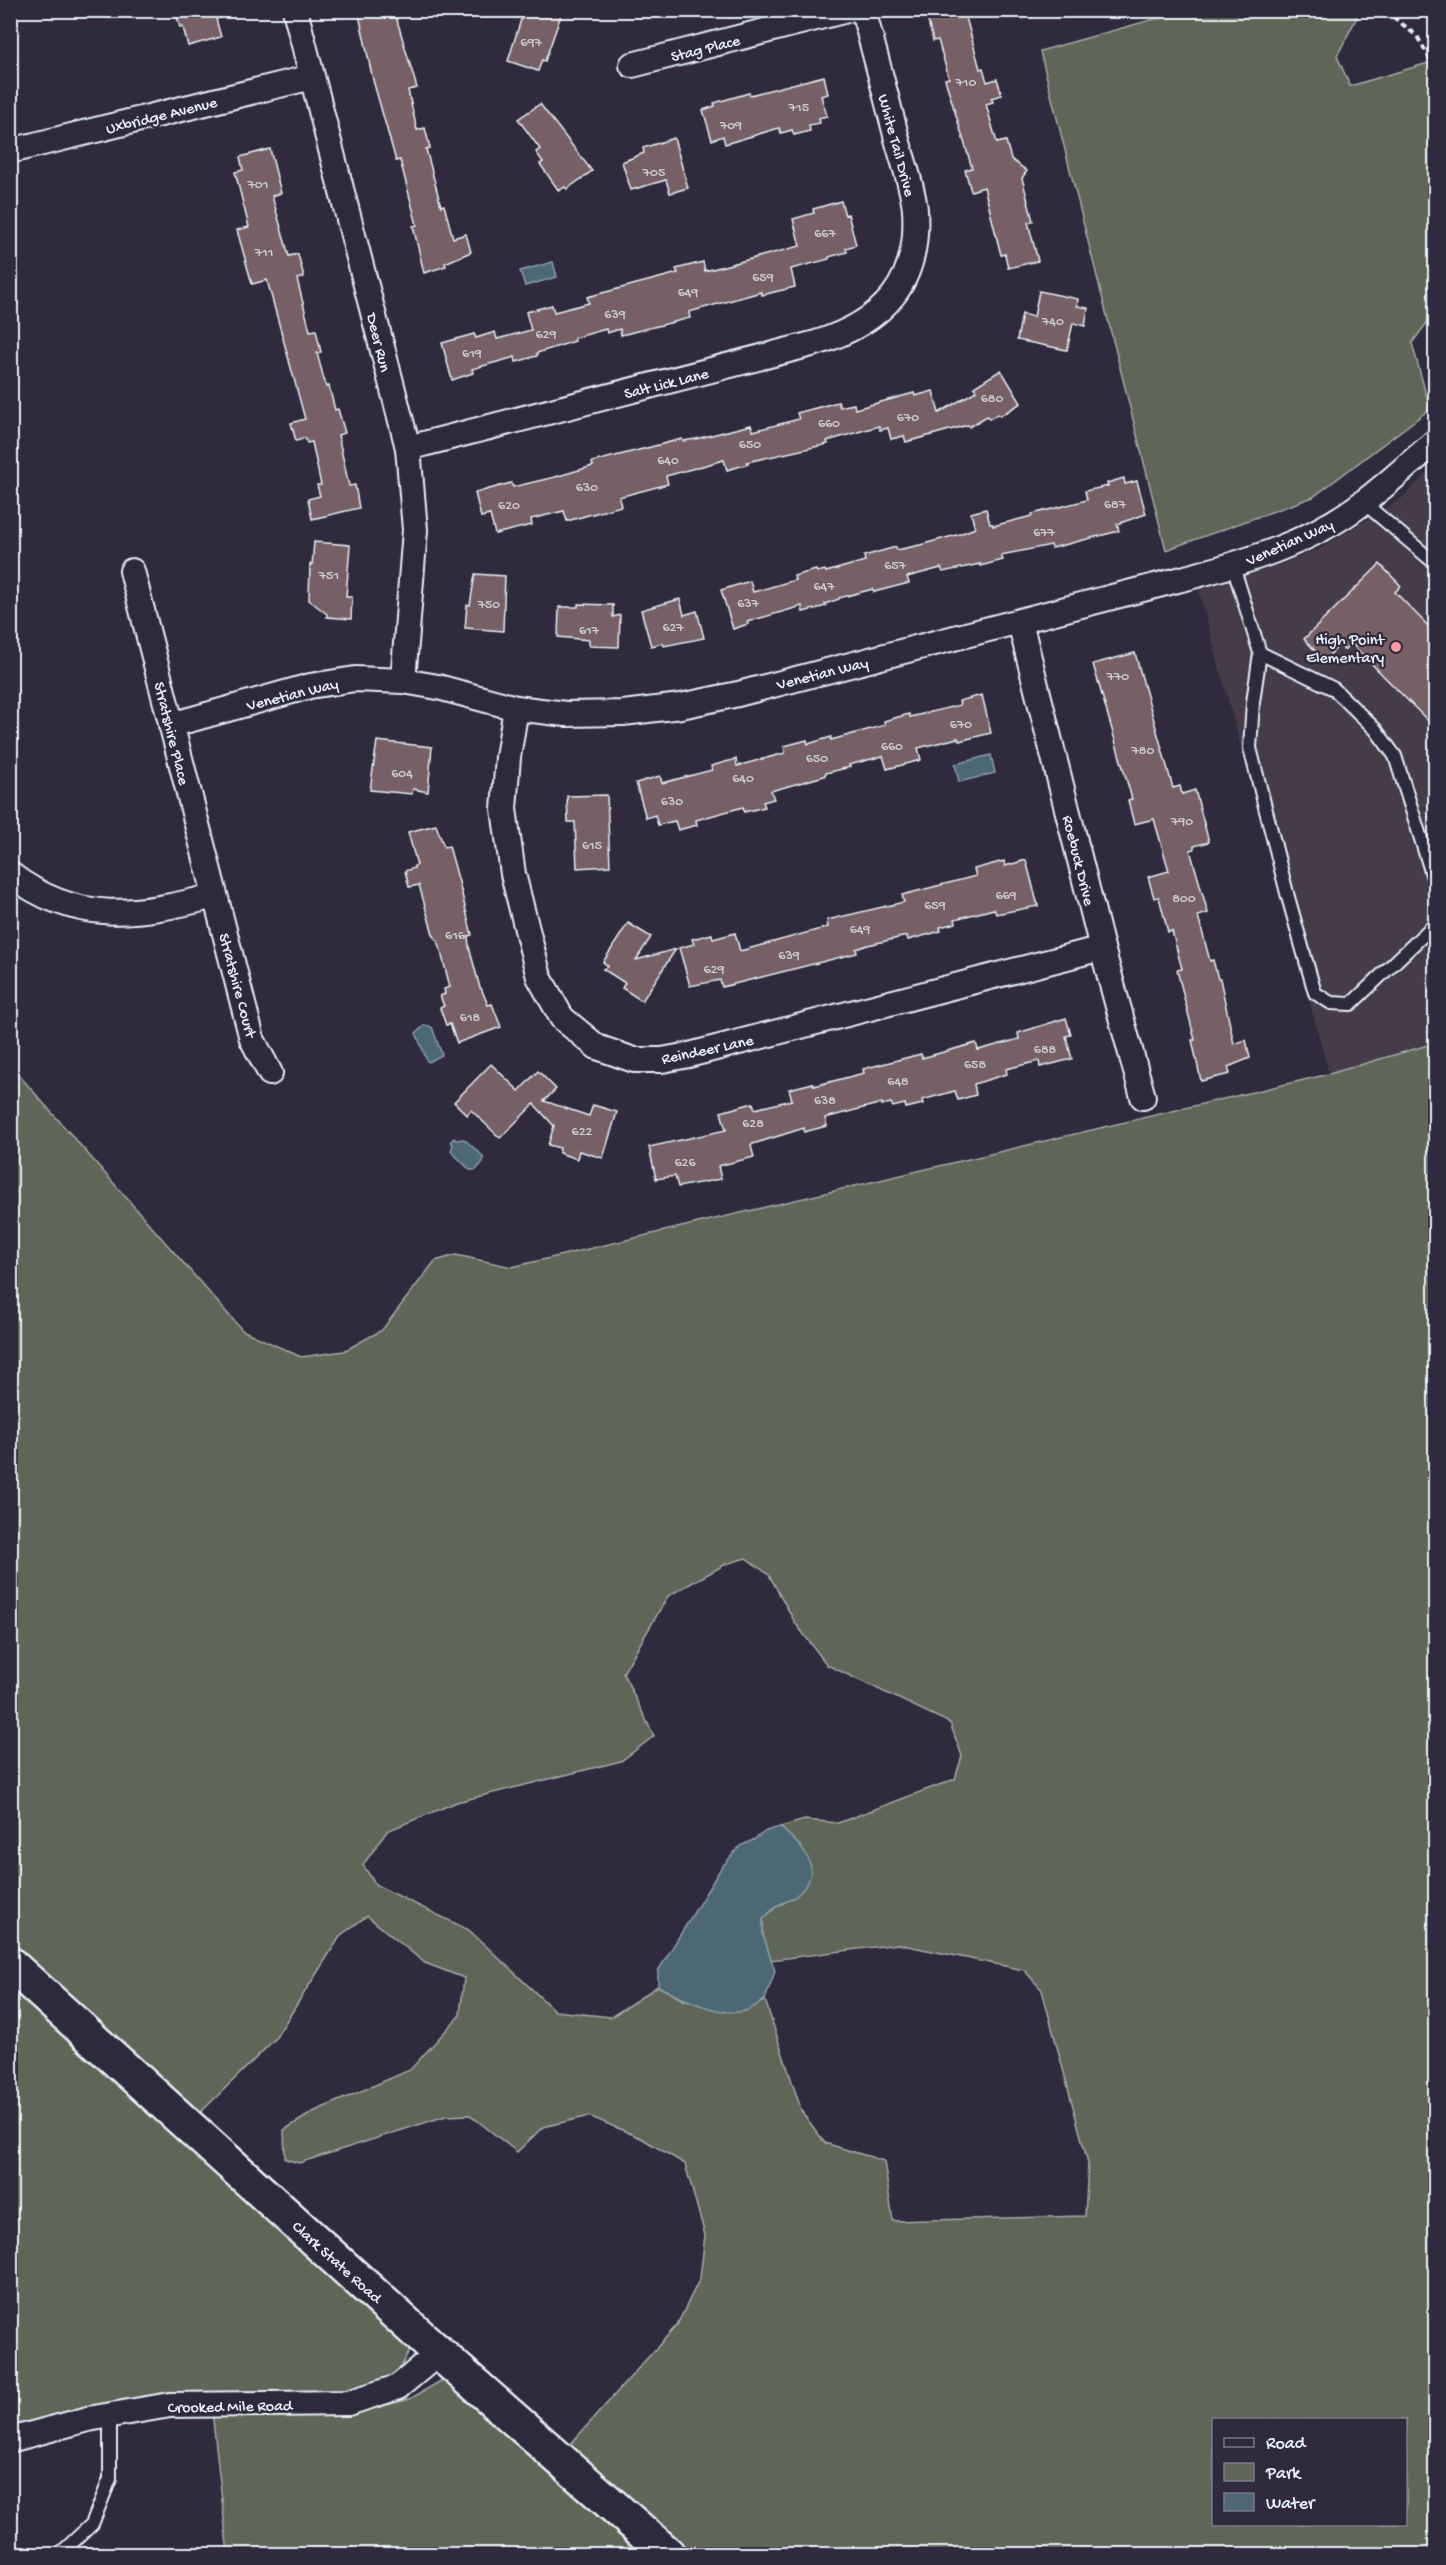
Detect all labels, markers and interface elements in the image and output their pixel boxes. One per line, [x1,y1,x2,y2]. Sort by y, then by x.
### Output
street label: Stag Place [669,32,743,68]
house number: 697 [520,35,542,52]
house number: 710 [955,75,976,92]
street label: White Tail Drive [872,93,918,200]
street label: Uxbridge Avenue [104,94,220,140]
house number: 715 [788,100,809,117]
house number: 709 [719,118,742,135]
house number: 705 [642,165,665,182]
house number: 701 [247,177,268,194]
house number: 667 [814,226,836,243]
house number: 711 [254,245,273,262]
house number: 659 [752,270,774,287]
house number: 649 [678,285,698,302]
house number: 639 [604,307,626,324]
street label: Deer Run [360,311,393,375]
house number: 740 [1041,314,1064,331]
house number: 629 [536,327,556,344]
house number: 619 [462,346,482,363]
street label: Salt Lick Lane [623,366,712,405]
house number: 680 [981,391,1003,408]
house number: 670 [897,410,919,427]
house number: 660 [818,416,840,433]
house number: 650 [739,437,761,454]
house number: 640 [657,453,679,470]
house number: 630 [576,480,598,497]
house number: 687 [1104,497,1127,514]
house number: 620 [498,498,520,515]
street label: Venetian Way [1243,516,1337,572]
house number: 677 [1033,525,1056,542]
house number: 657 [884,558,907,575]
house number: 751 [318,568,339,585]
house number: 647 [814,579,835,596]
house number: 637 [737,596,760,613]
house number: 750 [477,597,500,614]
house number: 627 [662,620,684,637]
house number: 617 [579,623,600,640]
place label: High Point Elementary [1306,632,1385,669]
marker: High Point Elementary [1389,640,1403,654]
street label: Venetian Way [774,655,871,696]
house number: 770 [1106,669,1129,686]
street label: Venetian Way [244,676,341,717]
street label: Stratshire Place [148,680,192,788]
house number: 670 [950,717,972,734]
house number: 660 [881,739,903,756]
house number: 780 [1131,743,1154,760]
house number: 650 [806,751,828,768]
house number: 604 [391,766,413,783]
house number: 640 [732,771,754,788]
house number: 630 [661,794,683,811]
street label: Roebuck Drive [1056,814,1097,909]
house number: 790 [1170,814,1193,831]
house number: 615 [582,838,602,855]
house number: 669 [995,888,1017,905]
house number: 800 [1172,891,1196,908]
house number: 659 [924,898,946,915]
house number: 649 [850,922,870,939]
house number: 616 [445,928,466,945]
street label: Stratshire Court [213,932,259,1042]
house number: 639 [778,948,800,965]
house number: 629 [704,962,724,979]
house number: 618 [460,1010,481,1027]
street label: Reindeer Lane [660,1032,756,1070]
house number: 688 [1034,1042,1057,1059]
house number: 658 [964,1057,986,1074]
house number: 648 [887,1074,909,1091]
house number: 638 [814,1093,836,1110]
house number: 628 [742,1116,764,1133]
house number: 622 [572,1124,593,1141]
house number: 626 [674,1155,696,1172]
street label: Clark State Road [287,2218,386,2310]
street label: Crooked Mile Road [168,2398,294,2419]
legend [1212,2418,1407,2526]
text: Road [1266,2434,1307,2455]
text: Park [1265,2464,1302,2485]
text: Water [1266,2494,1316,2515]

